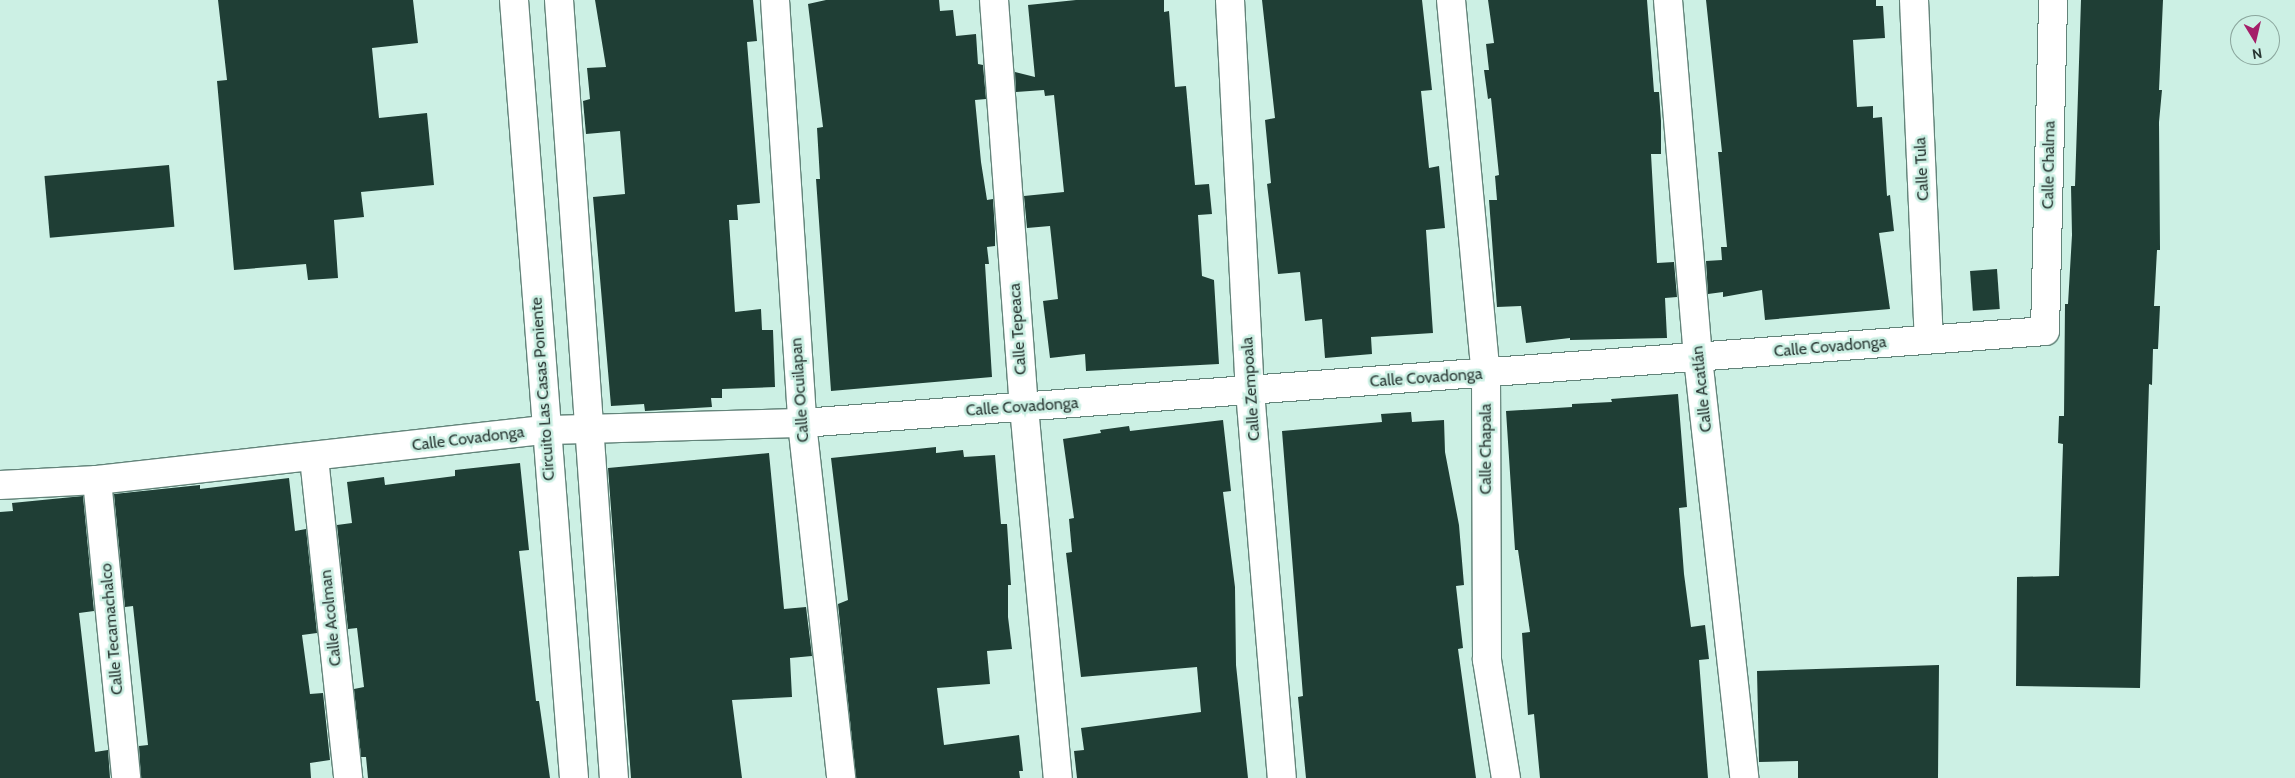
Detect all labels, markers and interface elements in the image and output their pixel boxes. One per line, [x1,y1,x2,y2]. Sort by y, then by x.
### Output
north arrow [2230,15,2280,65]
text: N [2251,44,2263,63]
street label: Calle Chalma [2039,121,2059,209]
street label: Calle Tula [1911,137,1933,201]
street label: Calle Tepeaca [1005,282,1031,376]
street label: Circuito Las Casas Poniente [527,297,559,481]
street label: Calle Covadonga [1773,333,1887,361]
street label: Calle Zempoala [1238,336,1264,442]
street label: Calle Ocuilapan [787,337,813,443]
street label: Calle Acatlán [1688,345,1716,433]
street label: Calle Covadonga [1369,364,1483,392]
street label: Calle Covadonga [965,393,1079,421]
street label: Calle Chapala [1476,403,1496,495]
street label: Calle Covadonga [411,423,525,455]
street label: Calle Tecamachalco [97,562,127,696]
street label: Calle Acolman [316,569,346,667]

